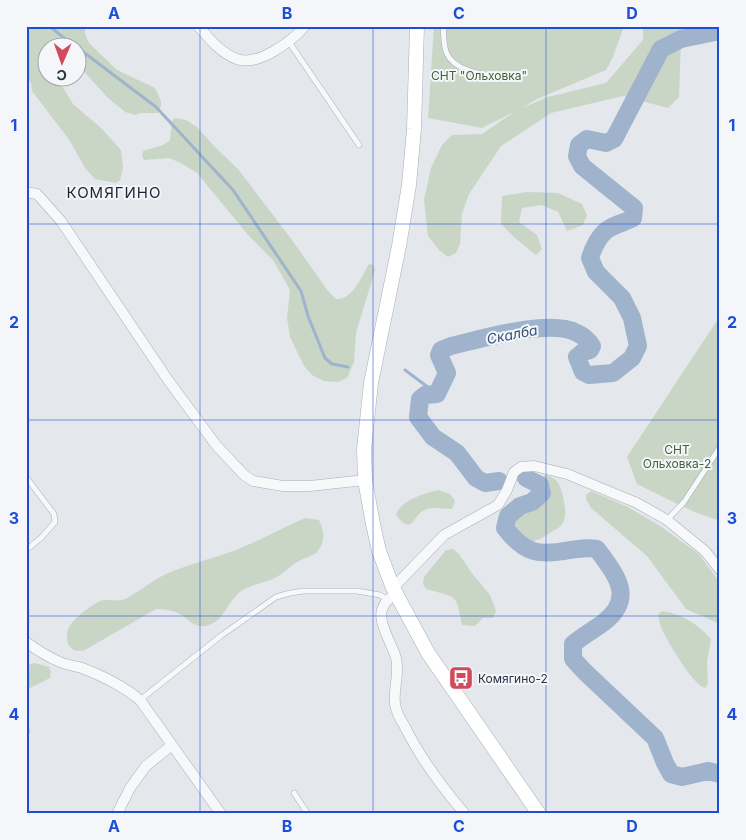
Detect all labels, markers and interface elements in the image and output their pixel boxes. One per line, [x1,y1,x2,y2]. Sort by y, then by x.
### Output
text: A [108,3,120,23]
text: B [282,3,292,23]
text: C [453,3,465,23]
text: D [626,3,638,23]
north arrow [38,38,88,88]
text: С [56,67,67,84]
park label: СНТ "Ольховка" [431,68,527,83]
text: 1 [11,115,17,135]
text: 1 [729,115,735,135]
district label: КОМЯГИНО [67,183,161,202]
text: 2 [9,312,19,332]
text: 2 [727,312,737,332]
water label: Скалба [485,321,539,347]
park label: СНТ Ольховка-2 [643,442,711,471]
text: 3 [9,508,19,528]
text: 3 [727,508,737,528]
bus stop icon: Комягино-2 [448,665,474,691]
place label: Комягино-2 [478,671,548,686]
text: 4 [9,704,20,724]
text: 4 [727,704,738,724]
text: A [108,816,120,836]
text: B [282,816,292,836]
text: C [453,816,465,836]
text: D [626,816,638,836]

